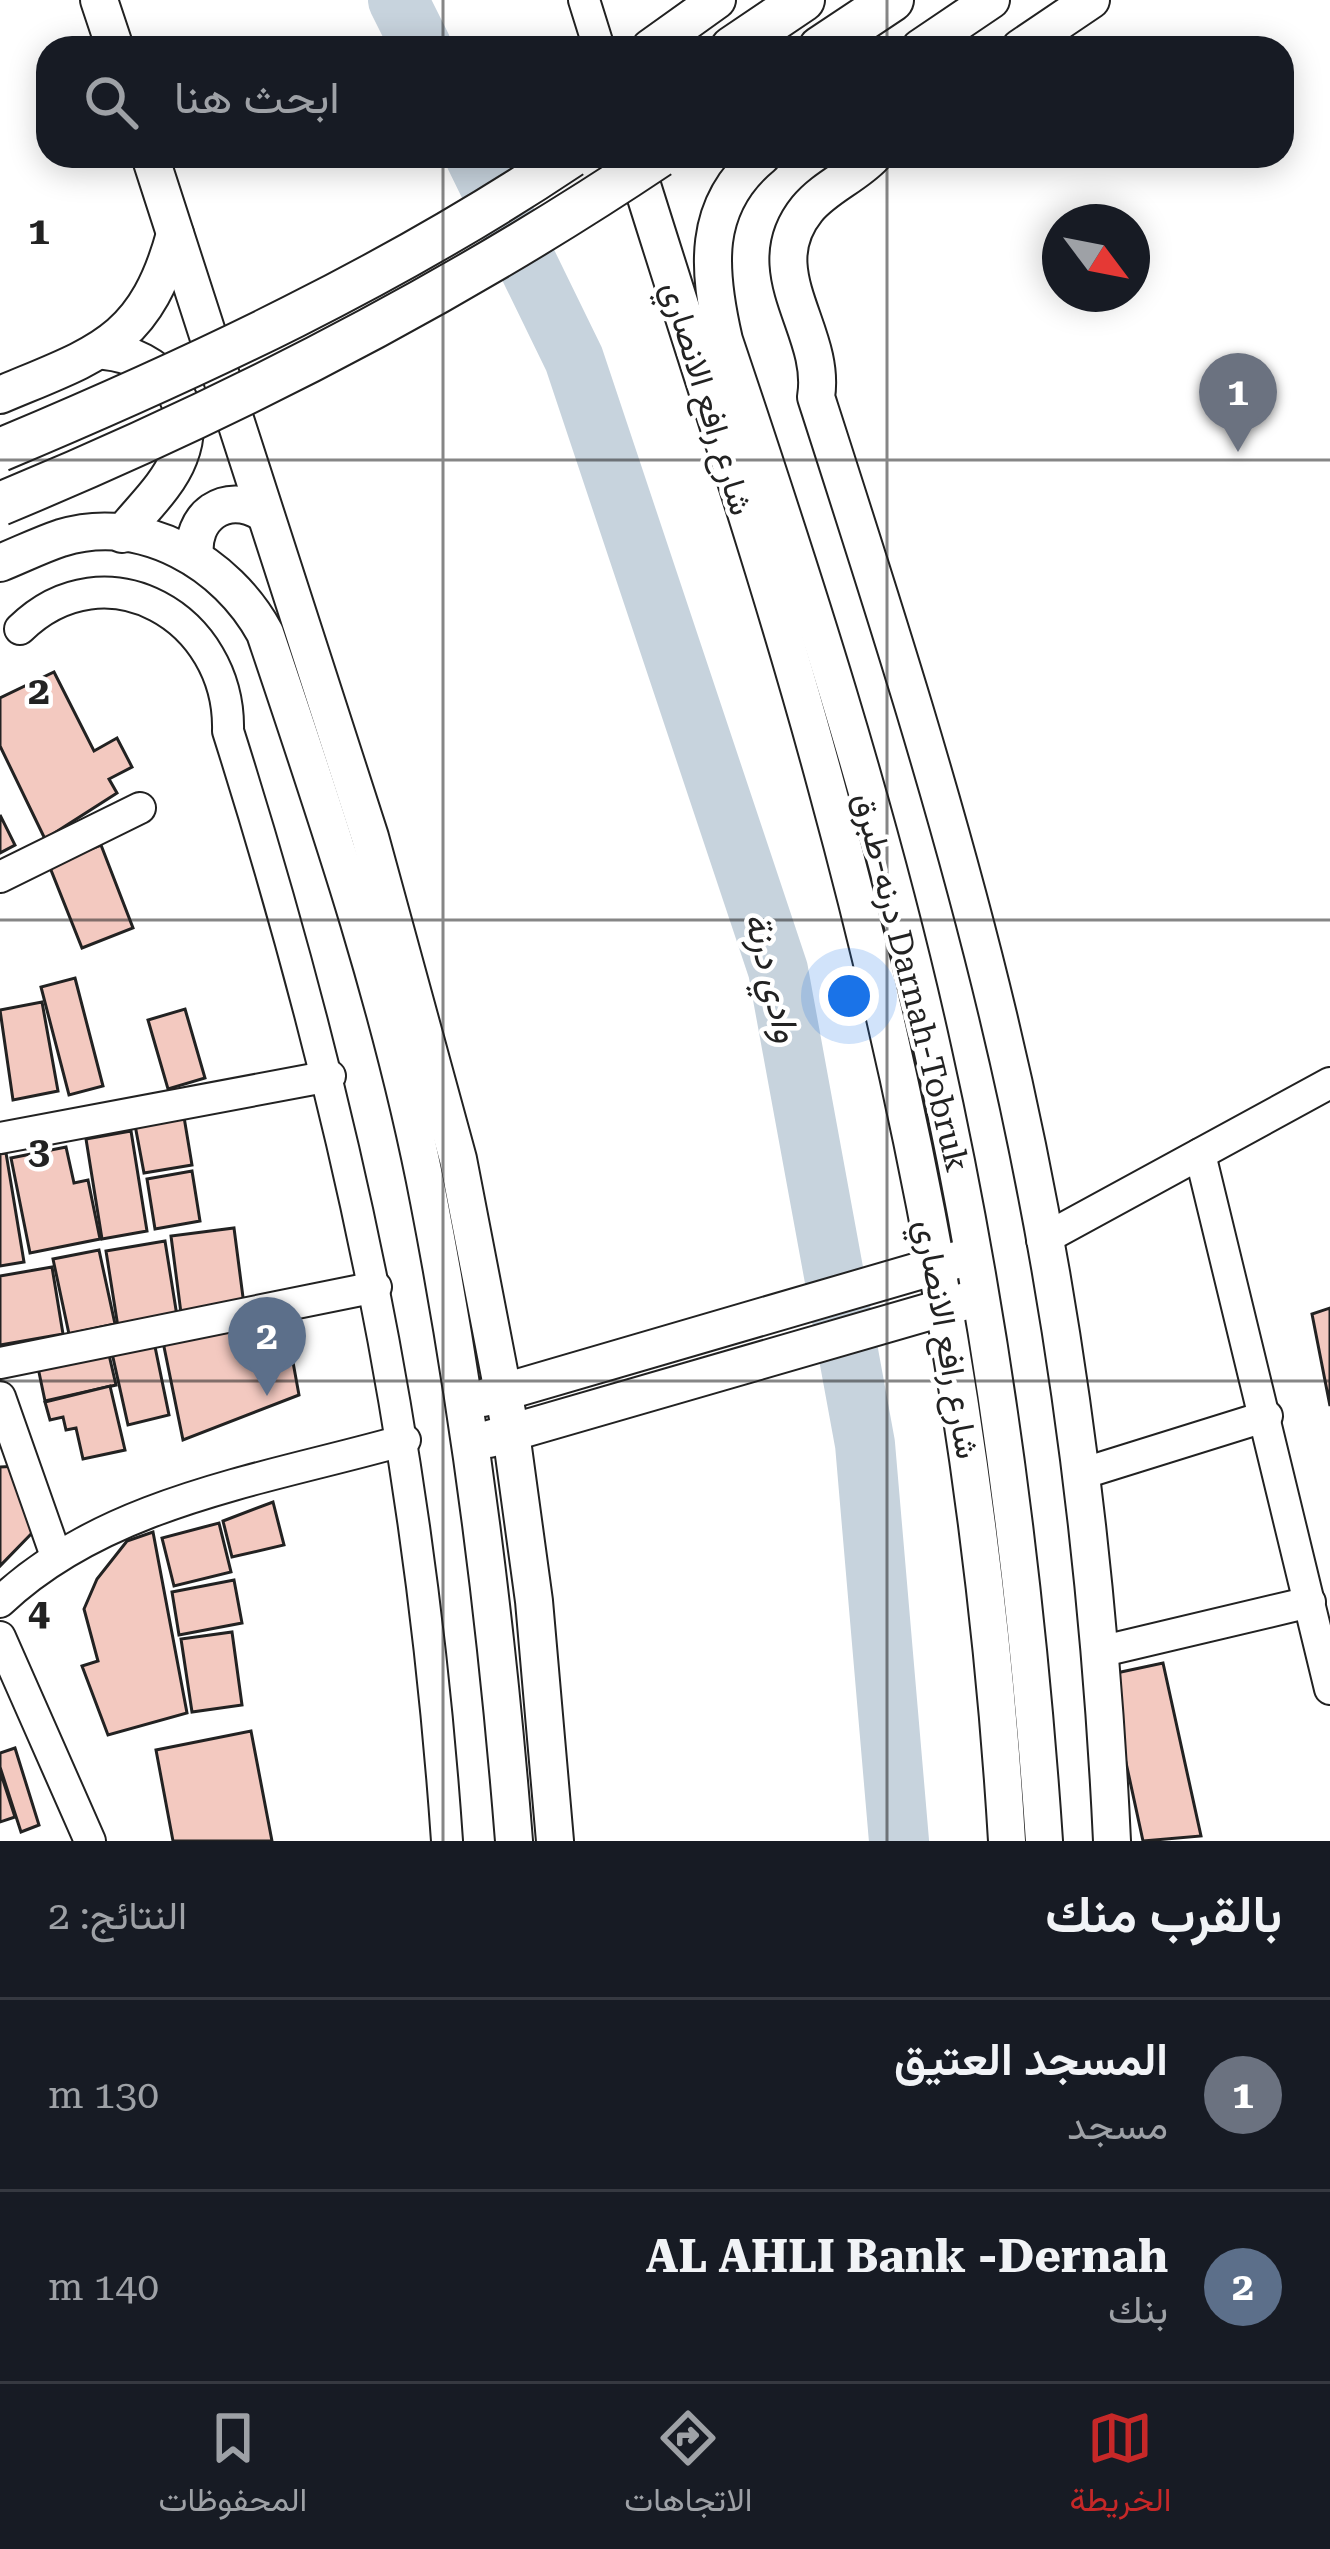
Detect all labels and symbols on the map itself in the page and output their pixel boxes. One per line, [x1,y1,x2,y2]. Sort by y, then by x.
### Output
north arrow [1042,204,1150,312]
text: 1 [28,208,50,254]
street label: شارع رافع الانصاري [647,277,762,522]
pin: 1 [1199,353,1277,452]
text: 2 [28,668,50,714]
street label: درنه-طبرق Darnah-Tobruk [845,789,978,1176]
water label: وادي درنة [728,908,808,1048]
your location [819,966,879,1026]
text: 3 [28,1128,50,1174]
street label: شارع رافع الانصاري [900,1217,988,1463]
pin: 2 [228,1297,306,1396]
text: 4 [28,1589,50,1635]

